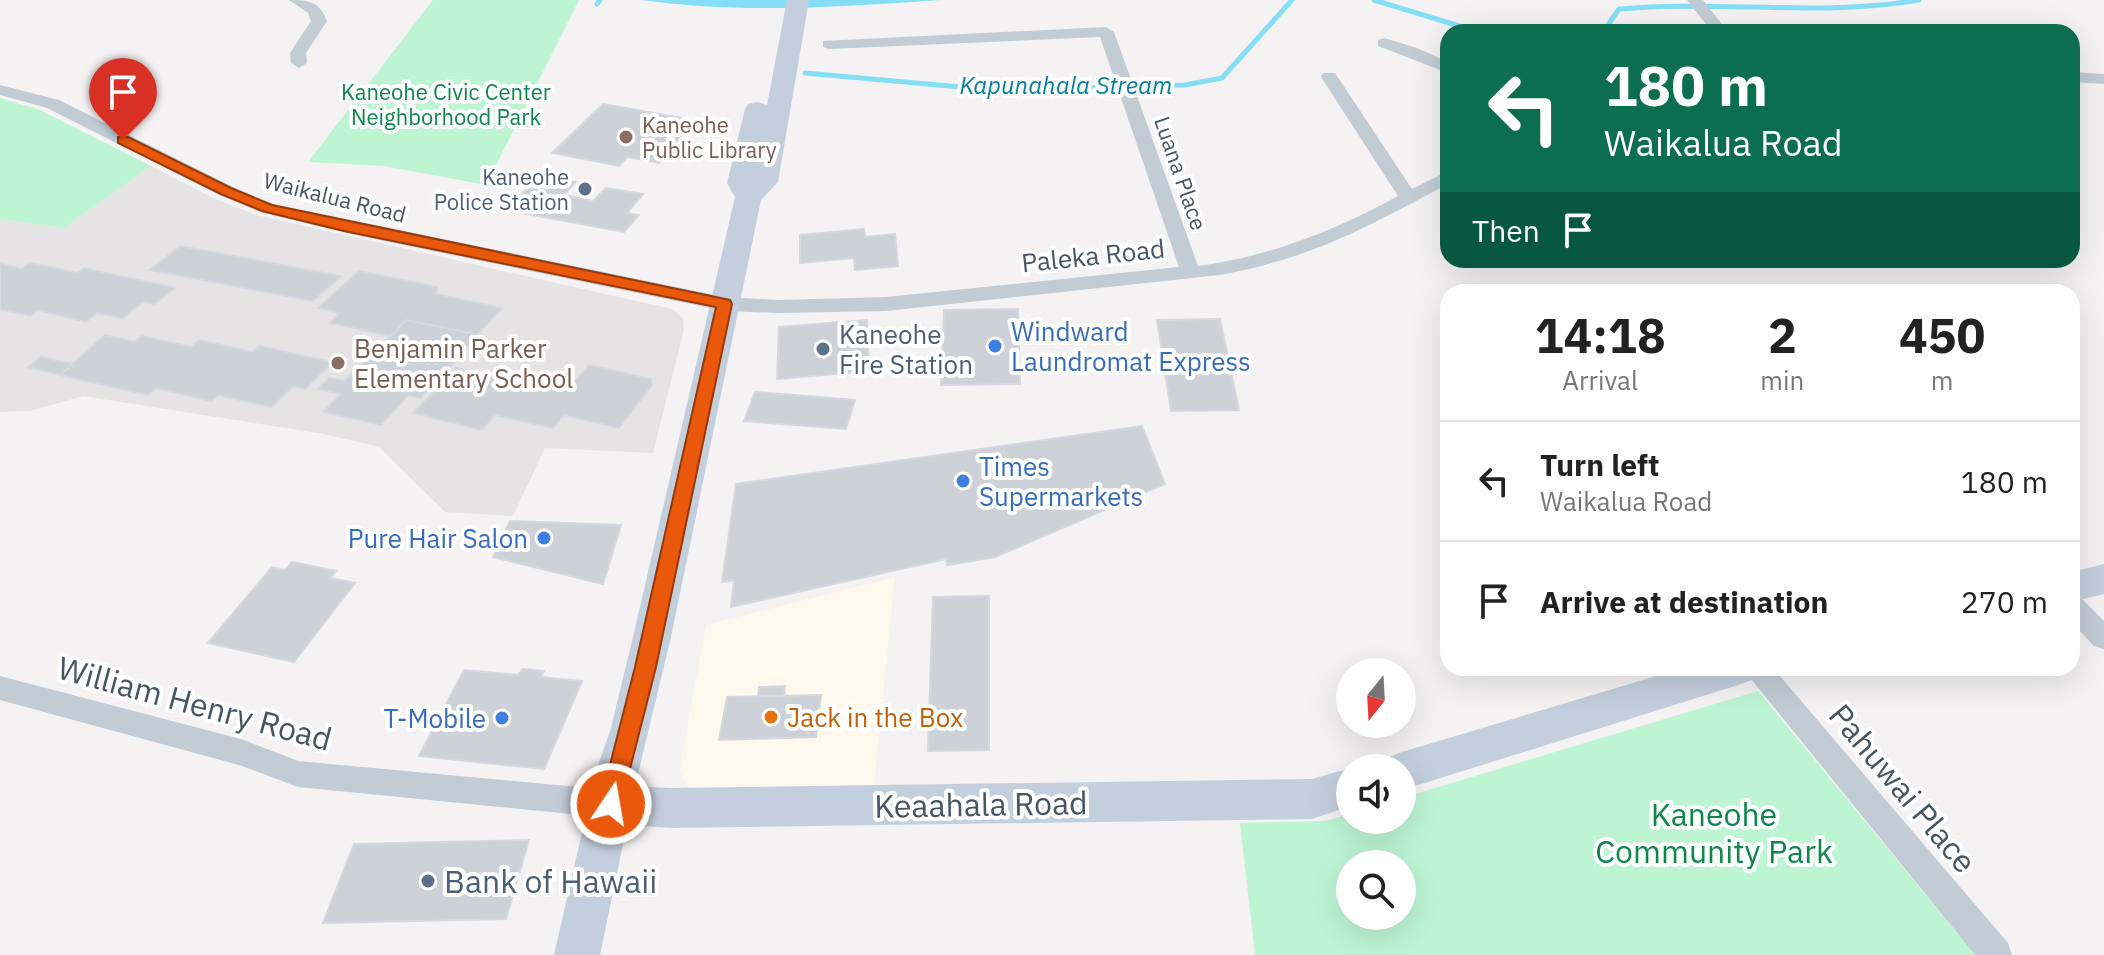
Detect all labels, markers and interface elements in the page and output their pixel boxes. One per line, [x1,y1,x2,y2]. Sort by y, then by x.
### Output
text: 180 m [1604,49,1768,121]
icon: left [1472,56,1576,160]
pin [89,58,157,140]
water label: Kapunahala Stream [960,69,1172,101]
icon: arrive [101,70,145,114]
park label: Kaneohe Civic Center Neighborhood Park [341,77,551,131]
place label: Kaneohe Public Library [642,110,777,164]
street label: Luana Place [1148,112,1214,234]
text: Waikalua Road [1604,119,1843,166]
marker: Kaneohe Public Library [617,128,635,146]
place label: Kaneohe Police Station [434,162,569,216]
street label: Waikalua Road [261,165,409,229]
marker: Kaneohe Police Station [576,180,594,198]
icon: arrive [1556,208,1600,252]
text: Then [1472,211,1540,250]
street label: Paleka Road [1020,231,1166,279]
text: 14:18 [1535,304,1666,366]
text: 2 [1768,304,1797,366]
text: 450 [1899,304,1985,366]
place label: Windward Laundromat Express [1011,314,1251,378]
place label: Kaneohe Fire Station [839,317,973,381]
place label: Benjamin Parker Elementary School [354,331,573,395]
marker: Windward Laundromat Express [986,337,1004,355]
marker: Kaneohe Fire Station [814,340,832,358]
marker: Benjamin Parker Elementary School [329,354,347,372]
text: Arrival [1562,363,1638,397]
text: min [1760,363,1804,397]
text: m [1931,363,1953,397]
text: Turn left [1540,445,1659,484]
place label: Times Supermarkets [979,449,1143,513]
icon: left [1472,459,1516,503]
text: 180 m [1961,462,2048,501]
marker: Times Supermarkets [954,472,972,490]
text: Waikalua Road [1540,484,1712,518]
place label: Pure Hair Salon [348,521,528,555]
marker: Pure Hair Salon [535,529,553,547]
icon: arrive [1472,579,1516,623]
text: Arrive at destination [1540,582,1828,621]
text: 270 m [1961,582,2048,621]
street label: William Henry Road [53,646,337,760]
north arrow [1336,658,1416,738]
map controls [1336,658,1416,930]
street label: Pahuwai Place [1820,695,1986,881]
place label: Jack in the Box [787,700,963,734]
place label: T-Mobile [383,701,486,735]
marker: Jack in the Box [762,708,780,726]
marker: T-Mobile [493,709,511,727]
button: sound [1336,754,1416,834]
position arrow [569,762,653,846]
street label: Keaahala Road [874,781,1088,827]
park label: Kaneohe Community Park [1595,793,1833,872]
button: search [1336,850,1416,930]
place label: Bank of Hawaii [444,860,657,902]
marker: Bank of Hawaii [419,872,437,890]

